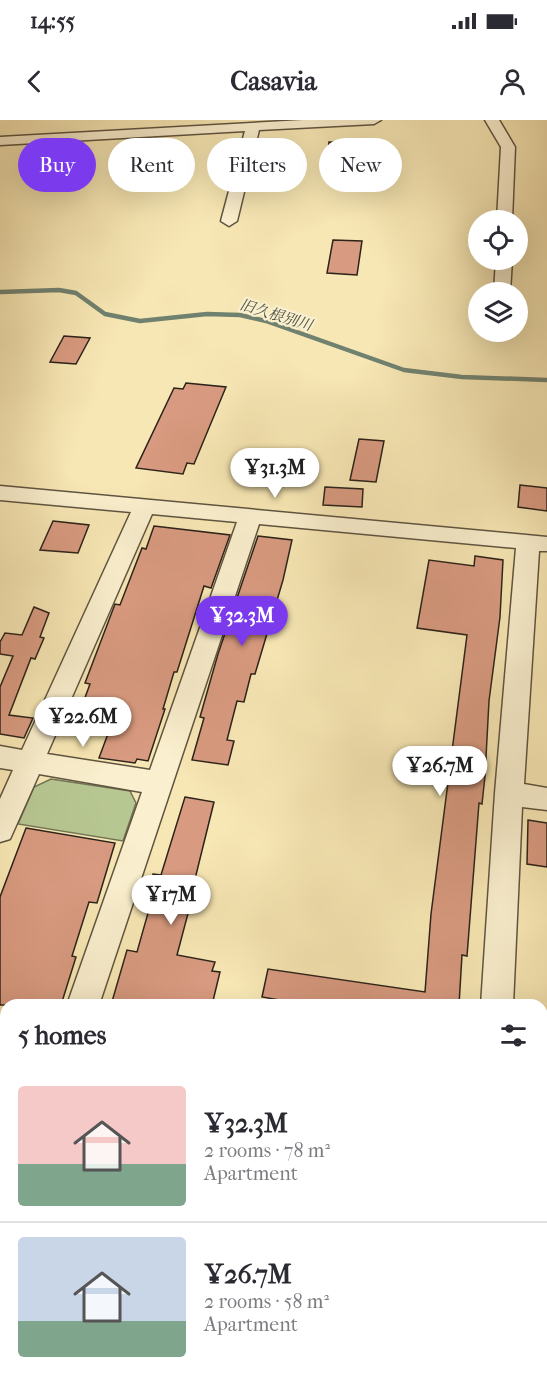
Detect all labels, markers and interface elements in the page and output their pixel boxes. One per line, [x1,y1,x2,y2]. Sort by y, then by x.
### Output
text: 14:55 [30,8,75,34]
icon: back [18,65,51,98]
text: Casavia [230,65,317,97]
icon: person [496,65,529,98]
chip: Buy [18,138,96,192]
chip: Rent [108,138,195,192]
chip: Filters [207,138,307,192]
chip: New [319,138,402,192]
map controls [468,210,528,342]
button: locate [468,210,528,270]
button: layers [468,282,528,342]
water label: 旧久根別川 [237,295,316,335]
pin: ¥31.3M [226,448,324,499]
text: ¥31.3M [244,456,306,479]
pin: ¥32.3M [193,596,291,647]
text: ¥32.3M [210,604,274,627]
pin: ¥22.6M [34,697,132,748]
text: ¥22.6M [48,705,118,728]
pin: ¥26.7M [391,746,489,797]
text: ¥26.7M [406,754,474,777]
pin: ¥17M [135,875,207,926]
text: ¥17M [146,883,196,906]
icon: filters [497,1019,530,1052]
text: 5 homes [18,1020,106,1051]
text: ¥32.3M [204,1108,288,1139]
icon: home [66,1110,138,1182]
text: 2 rooms · 78 m² [204,1139,330,1162]
text: Apartment [204,1162,298,1185]
text: ¥26.7M [204,1259,292,1290]
icon: home [66,1261,138,1333]
text: 2 rooms · 58 m² [204,1290,329,1313]
text: Apartment [204,1313,298,1336]

